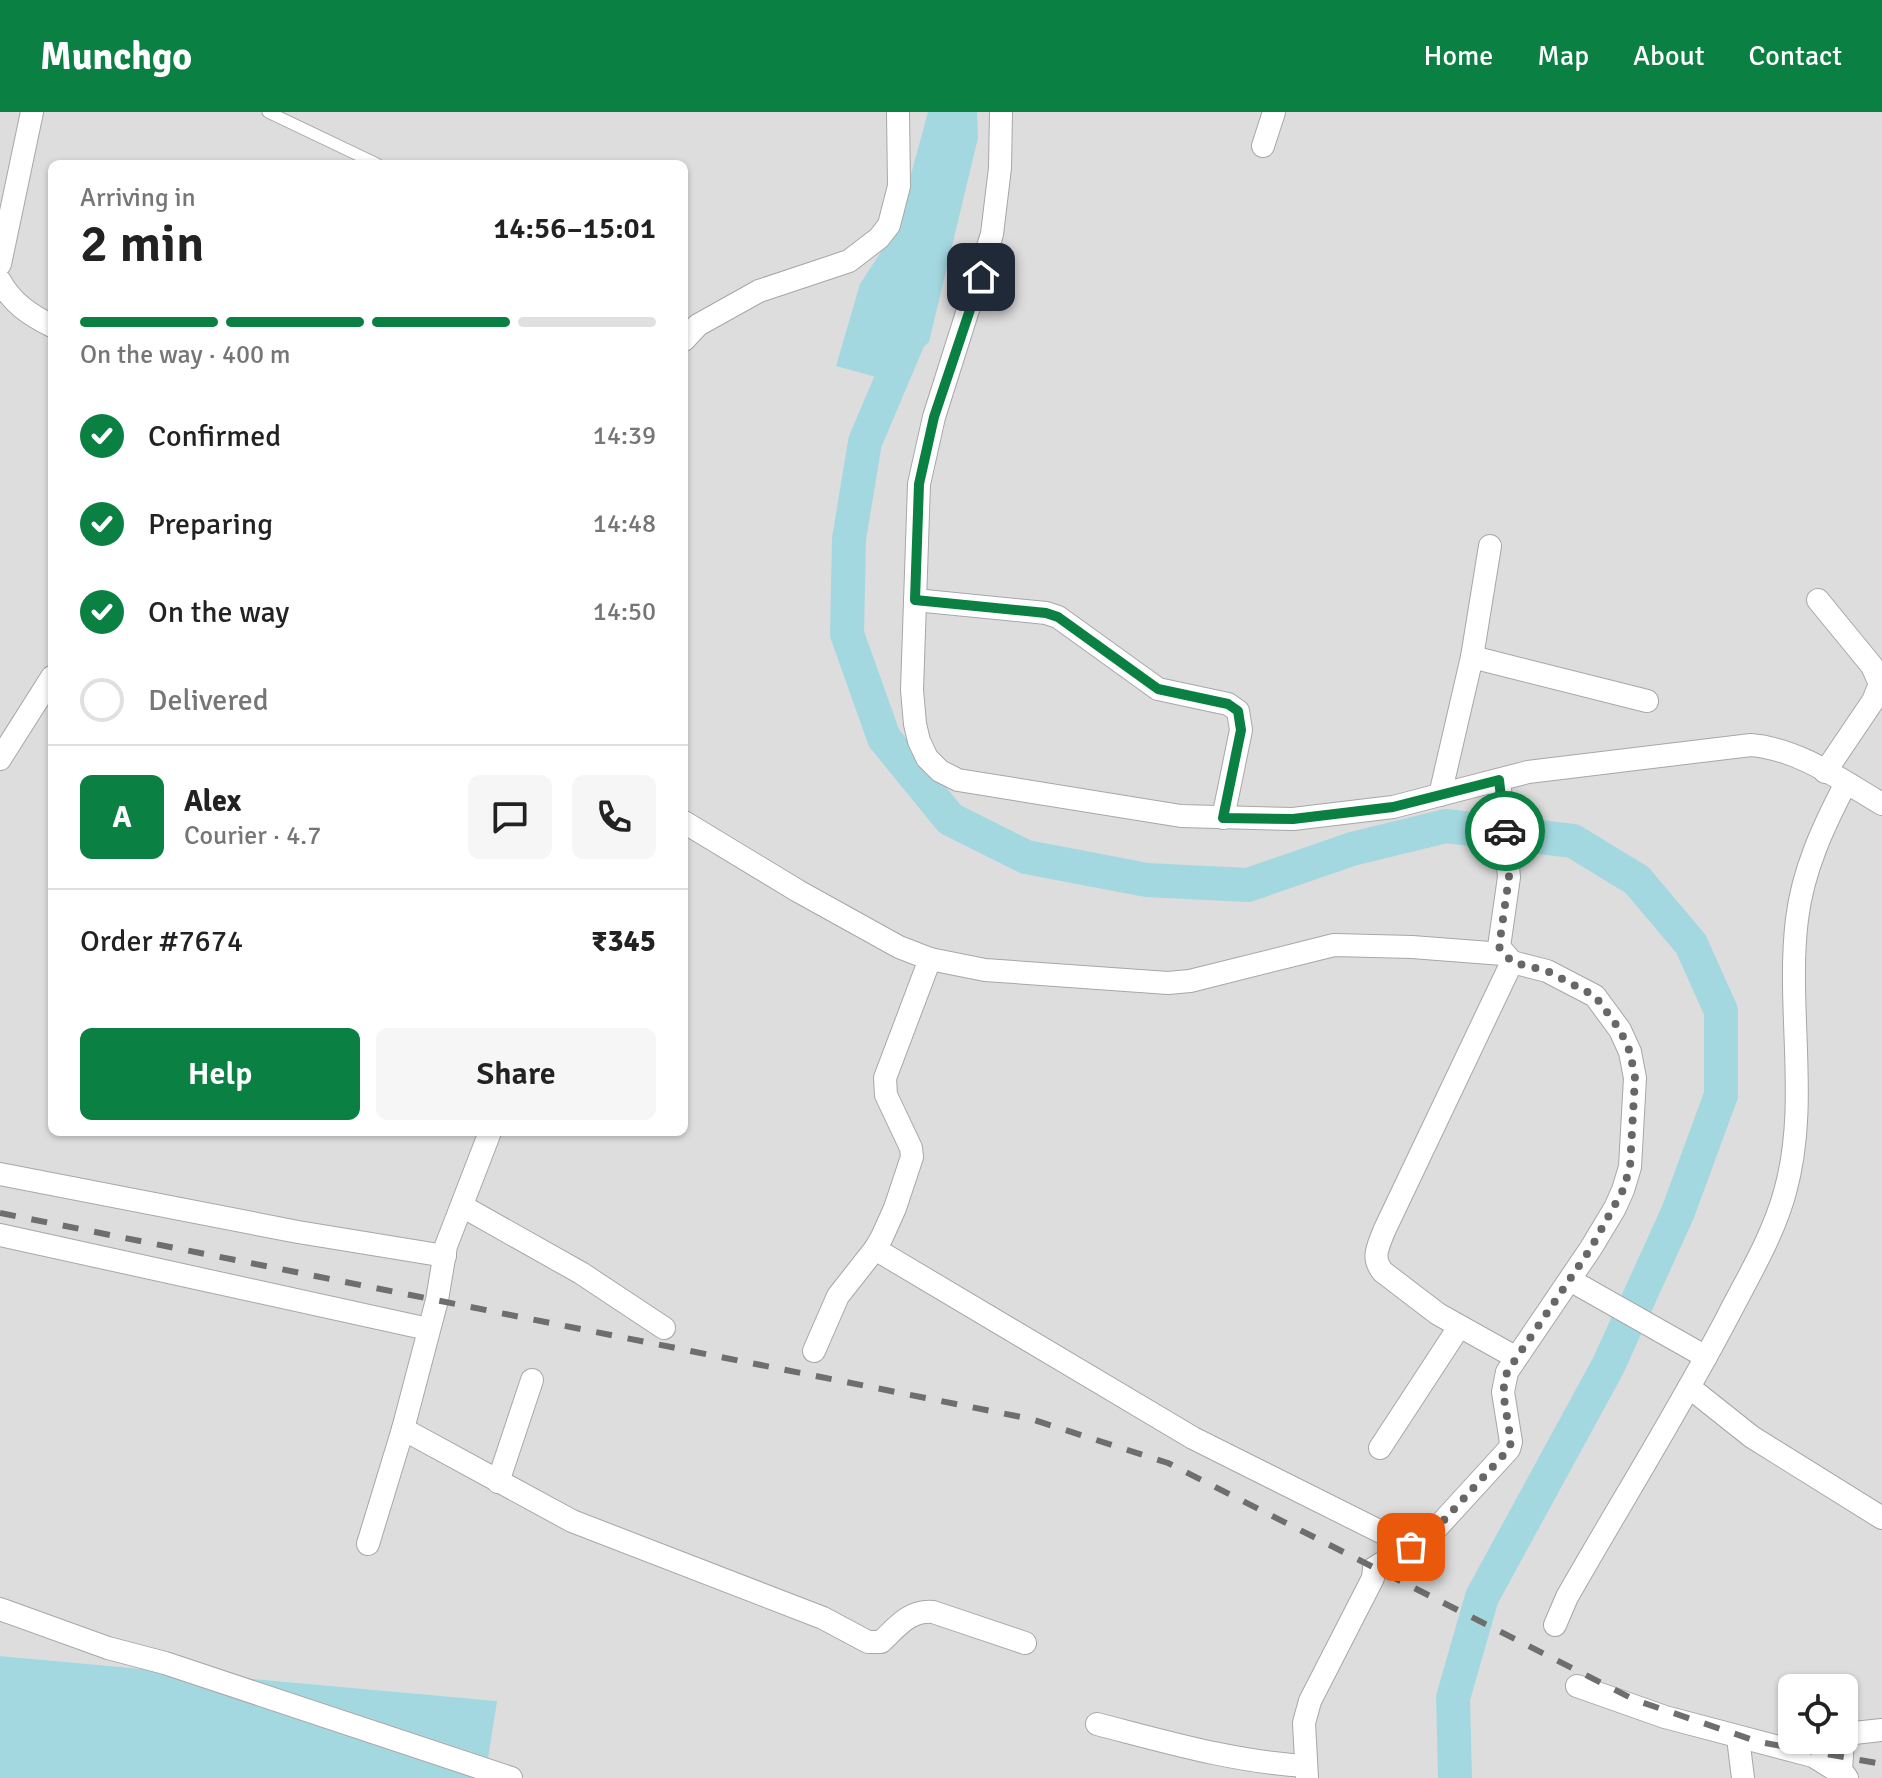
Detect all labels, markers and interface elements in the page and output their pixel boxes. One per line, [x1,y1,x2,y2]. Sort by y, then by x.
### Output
text: Munchgo [40,33,192,80]
text: Home [1424,39,1493,73]
text: Map [1537,39,1589,73]
text: About [1633,39,1705,73]
text: Contact [1749,39,1842,73]
text: Arriving in [80,182,196,214]
text: 14:56–15:01 [493,210,656,247]
text: 2 min [80,212,205,276]
pin [947,243,1015,311]
icon: home [959,255,1003,299]
text: On the way · 400 m [80,339,290,371]
icon: check [80,414,124,458]
text: Confirmed [148,418,281,455]
text: 14:39 [593,420,656,452]
icon: check [80,502,124,546]
text: Preparing [148,506,273,543]
text: 14:48 [593,508,656,540]
icon: check [80,590,124,634]
text: On the way [148,594,289,631]
text: 14:50 [593,596,656,628]
text: Delivered [148,682,269,719]
button: chat [468,775,552,859]
button: phone [572,775,656,859]
text: Alex [184,783,241,820]
courier [1465,791,1545,871]
text: A [112,799,132,836]
icon: car [1483,809,1527,853]
text: Courier · 4.7 [184,820,321,852]
text: Order #7674 [80,923,243,960]
text: ₹345 [591,923,656,960]
button: Help [80,1028,360,1120]
button: Share [376,1028,656,1120]
pin [1377,1513,1445,1581]
icon: bag [1389,1525,1433,1569]
map controls [1778,1674,1858,1754]
button: locate [1778,1674,1858,1754]

